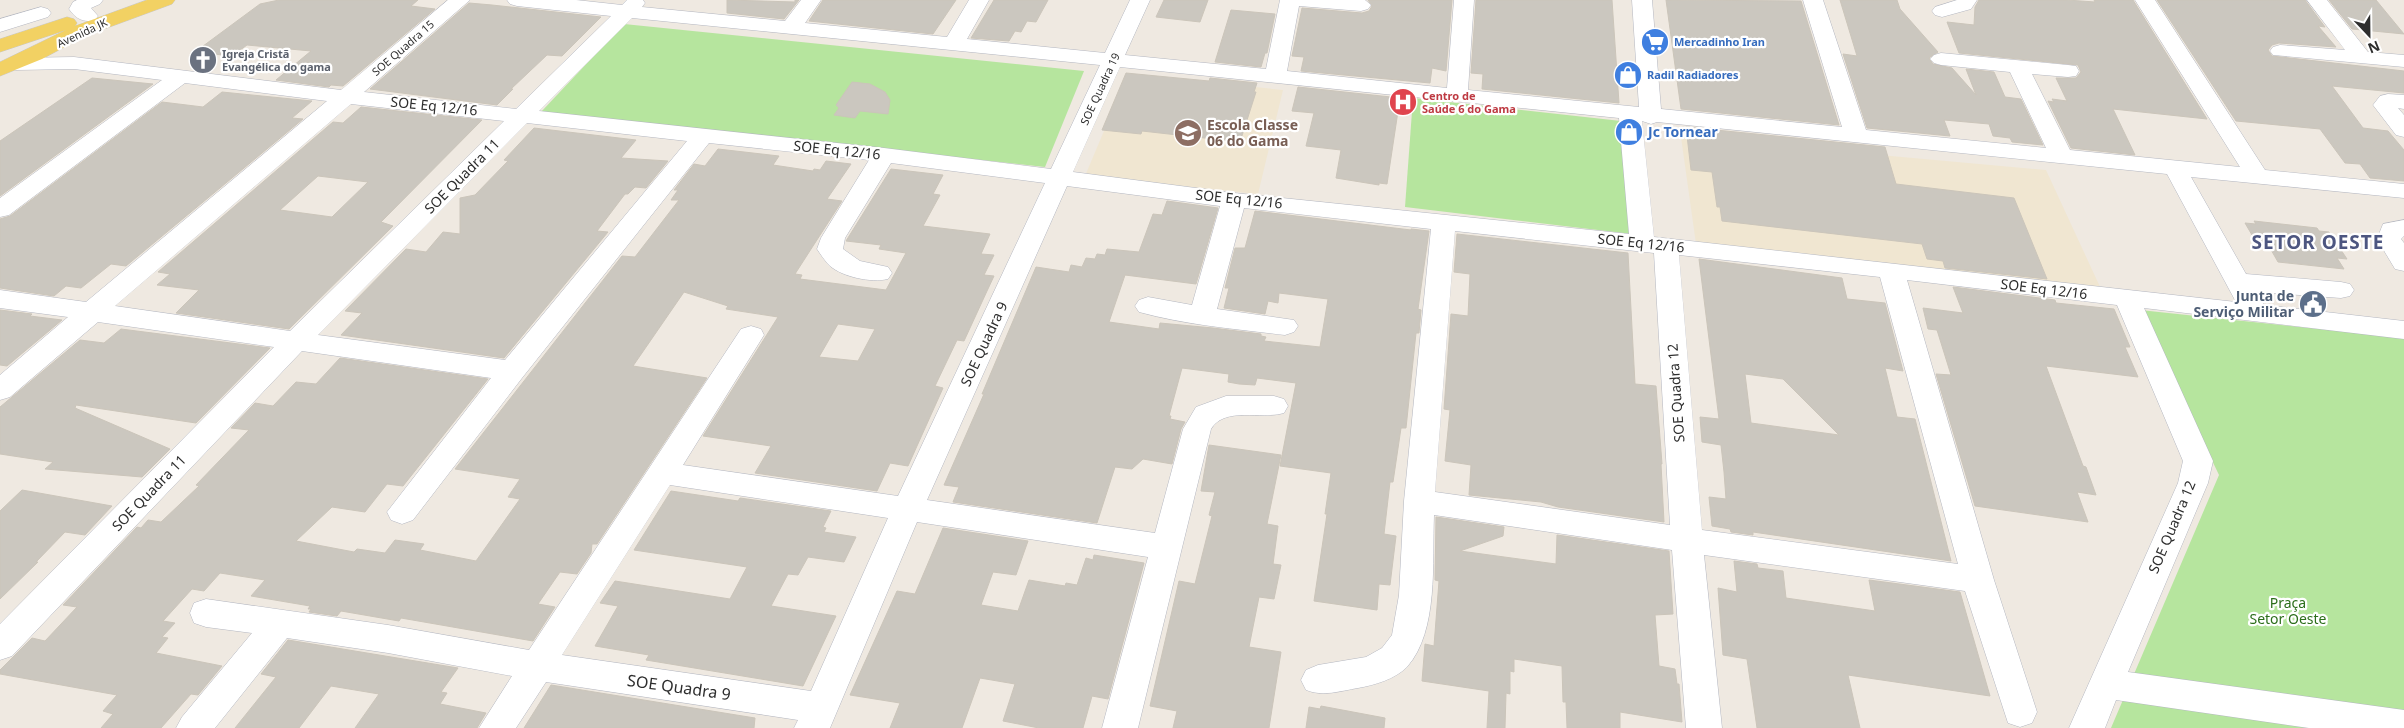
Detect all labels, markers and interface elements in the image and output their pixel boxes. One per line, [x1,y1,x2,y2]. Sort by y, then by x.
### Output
north arrow [2344,10,2394,60]
street label: Avenida JK [54,14,110,51]
street label: SOE Quadra 15 [368,16,437,79]
supermarket icon: Mercadinho Iran [1640,27,1670,57]
place label: Mercadinho Iran [1674,34,1765,49]
text: N [2365,37,2383,58]
church icon: Igreja Cristã Evangélica do gama [188,45,218,75]
place label: Igreja Cristã Evangélica do gama [222,46,331,74]
street label: SOE Quadra 19 [1076,50,1123,127]
shop icon: Radil Radiadores [1613,60,1643,90]
place label: Radil Radiadores [1647,67,1739,82]
hospital icon: Centro de Saúde 6 do Gama [1388,87,1418,117]
place label: Centro de Saúde 6 do Gama [1422,88,1516,116]
street label: SOE Eq 12/16 [390,91,478,120]
place label: Escola Classe 06 do Gama [1207,115,1298,150]
shop icon: Jc Tornear [1614,117,1644,147]
school or university icon: Escola Classe 06 do Gama [1173,118,1203,148]
place label: Jc Tornear [1646,122,1718,141]
street label: SOE Quadra 11 [420,134,503,217]
street label: SOE Eq 12/16 [793,135,881,164]
street label: SOE Eq 12/16 [1195,184,1283,213]
street label: SOE Eq 12/16 [1597,228,1685,257]
district label: SETOR OESTE [2252,229,2384,255]
street label: SOE Eq 12/16 [2000,274,2089,303]
place label: Junta de Serviço Militar [2193,286,2295,321]
public building icon: Junta de Serviço Militar [2298,289,2328,319]
street label: SOE Quadra 9 [956,298,1011,389]
street label: SOE Quadra 12 [1663,343,1688,443]
street label: SOE Quadra 11 [107,450,190,535]
street label: SOE Quadra 12 [2143,477,2200,576]
park label: Praça Setor Oeste [2249,593,2327,628]
street label: SOE Quadra 9 [626,669,732,705]

